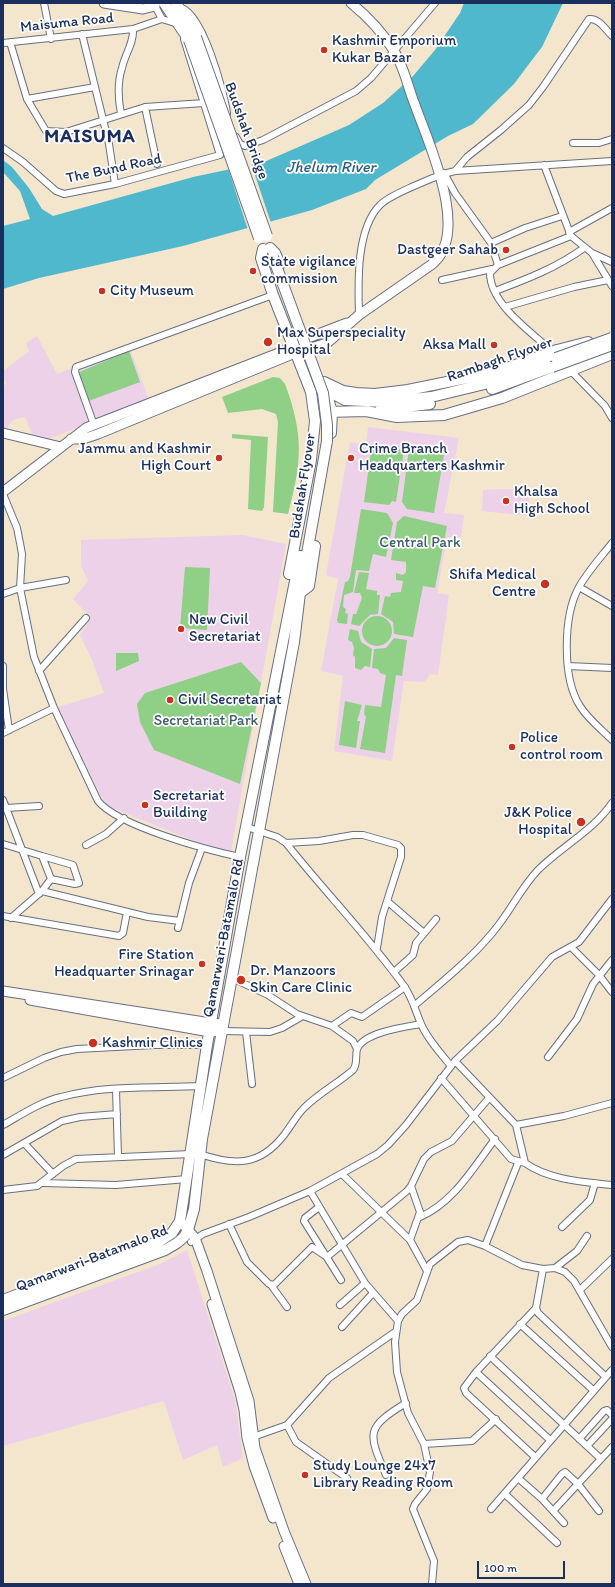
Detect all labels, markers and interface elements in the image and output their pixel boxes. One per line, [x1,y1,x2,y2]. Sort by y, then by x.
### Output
street label: Maisuma Road [19,9,115,37]
place label: Kashmir Emporium Kukar Bazar [332,32,456,67]
marker: Kashmir Emporium Kukar Bazar [319,45,329,55]
street label: Budshah Bridge [220,80,272,182]
district label: MAISUMA [45,126,135,148]
street label: The Bund Road [65,150,163,188]
water label: Jhelum River [286,158,376,178]
place label: Dastgeer Sahab [397,241,498,259]
marker: Dastgeer Sahab [501,245,511,255]
place label: State vigilance commission [261,253,356,288]
marker: State vigilance commission [248,266,258,276]
place label: City Museum [110,282,194,300]
marker: City Museum [97,286,107,296]
place label: Max Superspeciality Hospital [277,324,406,359]
street label: Rambagh Flyover [445,334,555,386]
marker: Max Superspeciality Hospital [262,336,274,348]
place label: Aksa Mall [423,336,486,354]
marker: Aksa Mall [489,340,499,350]
street label: Budshah Flyover [286,432,320,540]
place label: Jammu and Kashmir High Court [78,440,211,475]
place label: Crime Branch Headquarters Kashmir [359,440,505,475]
marker: Jammu and Kashmir High Court [214,453,224,463]
marker: Crime Branch Headquarters Kashmir [346,453,356,463]
place label: Khalsa High School [514,483,590,518]
marker: Khalsa High School [501,496,511,506]
park label: Central Park [379,534,461,552]
place label: Shifa Medical Centre [449,566,536,601]
marker: Shifa Medical Centre [539,578,551,590]
place label: New Civil Secretariat [189,611,261,646]
marker: New Civil Secretariat [176,624,186,634]
place label: Civil Secretariat [178,691,281,709]
marker: Civil Secretariat [165,695,175,705]
park label: Secretariat Park [154,712,258,730]
place label: Police control room [520,729,603,764]
marker: Police control room [507,742,517,752]
place label: Secretariat Building [153,787,225,822]
marker: Secretariat Building [140,800,150,810]
place label: J&K Police Hospital [504,804,572,839]
marker: J&K Police Hospital [575,816,587,828]
street label: Qamarwari-Batamalo Rd [200,857,248,1019]
place label: Fire Station Headquarter Srinagar [54,946,194,981]
marker: Fire Station Headquarter Srinagar [197,959,207,969]
place label: Dr. Manzoors Skin Care Clinic [250,962,352,997]
marker: Dr. Manzoors Skin Care Clinic [235,974,247,986]
place label: Kashmir Clinics [102,1034,203,1052]
marker: Kashmir Clinics [87,1037,99,1049]
street label: Qamarwari-Batamalo Rd [13,1222,171,1296]
place label: Study Lounge 24x7 Library Reading Room [313,1457,453,1492]
marker: Study Lounge 24x7 Library Reading Room [300,1470,310,1480]
scale bar [479,1553,567,1579]
text: 100 m [484,1561,517,1575]

